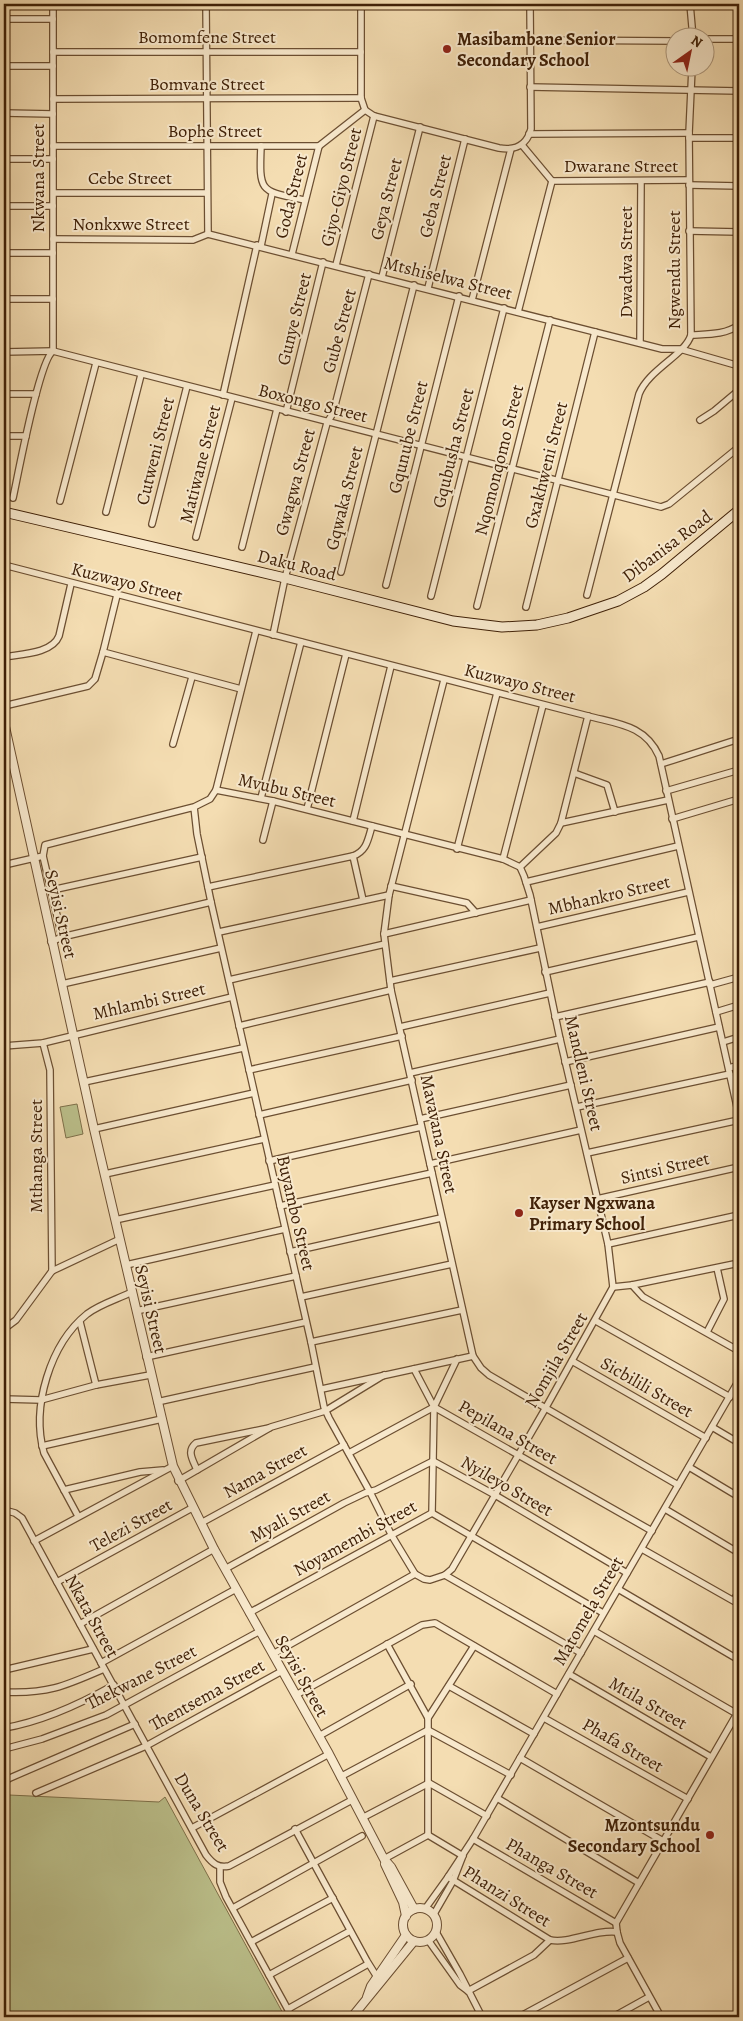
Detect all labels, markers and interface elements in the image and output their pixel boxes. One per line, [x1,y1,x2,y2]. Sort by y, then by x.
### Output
street label: Bomomfene Street [138,25,276,49]
place label: Masibambane Senior Secondary School [457,27,616,72]
north arrow [666,28,716,78]
text: N [687,31,706,52]
marker: Masibambane Senior Secondary School [441,43,453,55]
street label: Bomvane Street [149,72,265,96]
street label: Bophe Street [168,119,262,143]
street label: Nkwana Street [26,124,50,232]
street label: Giyo-Giyo Street [315,125,367,249]
street label: Goda Street [269,151,313,241]
street label: Geba Street [413,152,457,240]
street label: Dwarane Street [564,154,678,178]
street label: Geya Street [364,155,408,242]
street label: Cebe Street [88,166,172,190]
street label: Dwadwa Street [614,206,638,318]
street label: Ngwendu Street [662,210,686,330]
street label: Nonkxwe Street [72,212,190,236]
street label: Mtshiselwa Street [381,250,515,306]
street label: Gunye Street [271,270,317,368]
street label: Gube Street [316,286,362,376]
street label: Boxongo Street [256,378,370,428]
street label: Gqunube Street [382,378,434,496]
street label: Nqomonqomo Street [469,382,529,538]
street label: Gqubusha Street [427,386,479,510]
street label: Cutweni Street [130,395,180,507]
street label: Gxakhweni Street [519,399,573,531]
street label: Matiwane Street [174,402,226,526]
street label: Gwagwa Street [269,426,321,538]
street label: Gqwaka Street [319,443,369,553]
street label: Dibanisa Road [617,504,717,588]
street label: Daku Road [255,544,339,586]
street label: Kuzwayo Street [69,557,185,607]
street label: Kuzwayo Street [462,658,578,708]
street label: Mvubu Street [236,767,338,813]
street label: Seyisi Street [39,867,83,961]
street label: Mbhankro Street [546,869,673,921]
street label: Mhlambi Street [90,976,208,1026]
street label: Mandleni Street [559,1013,609,1133]
street label: Mavavana Street [415,1072,463,1196]
street label: Mthanga Street [24,1099,48,1213]
street label: Sintsi Street [618,1146,712,1190]
street label: Buyambo Street [271,1153,321,1273]
place label: Kayser Ngxwana Primary School [529,1191,655,1236]
marker: Kayser Ngxwana Primary School [513,1207,525,1219]
street label: Seyisi Street [129,1262,173,1356]
street label: Nomjila Street [519,1308,593,1412]
street label: Sicbilili Street [596,1351,698,1423]
street label: Pepilana Street [454,1394,562,1470]
street label: Nama Street [219,1438,311,1504]
street label: Nyileyo Street [457,1450,557,1522]
street label: Myali Street [246,1484,334,1548]
street label: Telezi Street [86,1493,176,1557]
street label: Noyamembi Street [289,1494,421,1582]
street label: Matomela Street [547,1552,629,1670]
street label: Nkata Street [59,1570,125,1662]
street label: Seyisi Street [270,1631,334,1721]
street label: Thekwane Street [81,1639,201,1715]
street label: Thentsema Street [145,1653,269,1737]
street label: Mtila Street [604,1671,692,1735]
street label: Phafa Street [578,1712,668,1778]
street label: Duna Street [169,1768,235,1856]
place label: Mzontsundu Secondary School [568,1813,700,1858]
marker: Mzontsundu Secondary School [704,1829,716,1841]
street label: Phanga Street [501,1832,603,1904]
street label: Phanzi Street [459,1860,555,1932]

